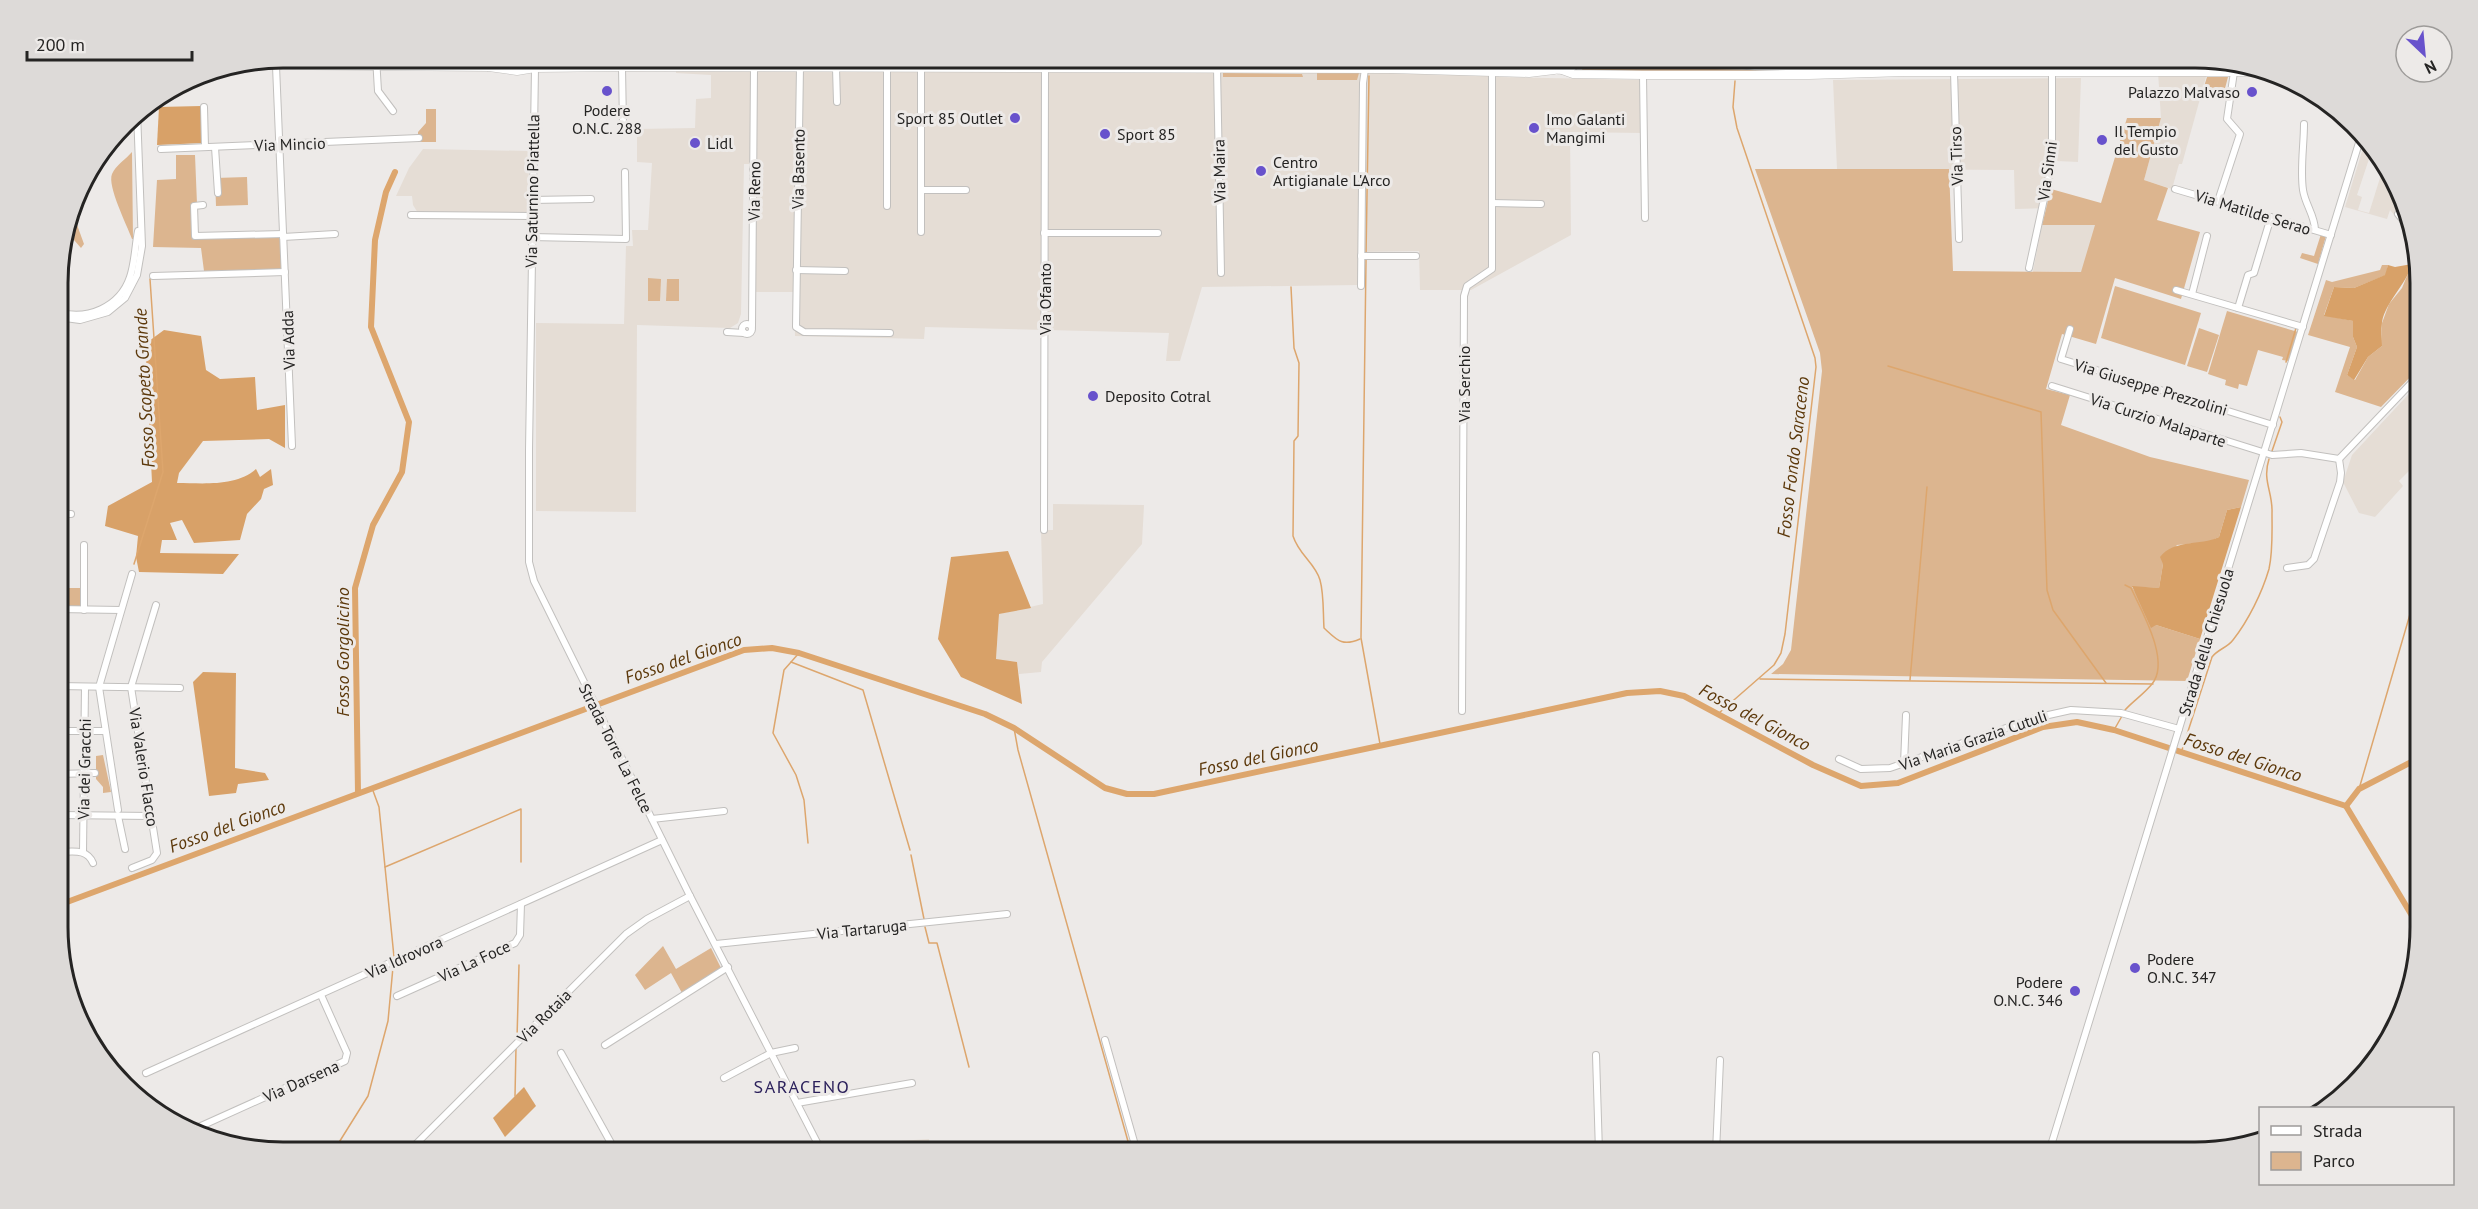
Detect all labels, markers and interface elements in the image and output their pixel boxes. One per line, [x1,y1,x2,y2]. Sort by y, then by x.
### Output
scale bar [27,24,192,62]
north arrow [2394,24,2454,84]
text: 200 m [36,33,85,56]
text: N [2421,56,2440,79]
place label: Palazzo Malvaso [2128,82,2240,102]
marker: Podere O.N.C. 288 [600,84,614,98]
marker: Palazzo Malvaso [2245,85,2259,99]
place label: Podere O.N.C. 288 [572,100,642,138]
place label: Sport 85 Outlet [897,108,1004,128]
place label: Imo Galanti Mangimi [1546,109,1625,147]
marker: Sport 85 Outlet [1008,111,1022,125]
street label: Via Saturnino Piattella [521,114,543,269]
marker: Imo Galanti Mangimi [1527,121,1541,135]
place label: Il Tempio del Gusto [2114,121,2179,159]
place label: Sport 85 [1117,124,1176,144]
street label: Via Tirso [1945,126,1967,187]
marker: Sport 85 [1098,127,1112,141]
street label: Via Basento [787,129,809,210]
street label: Via Mincio [253,133,326,155]
place label: Lidl [707,133,733,153]
marker: Il Tempio del Gusto [2095,133,2109,147]
marker: Lidl [688,136,702,150]
street label: Via Maira [1208,139,1230,204]
street label: Via Sinni [2033,140,2061,203]
place label: Centro Artigianale L'Arco [1273,152,1391,190]
street label: Via Reno [743,161,765,222]
marker: Centro Artigianale L'Arco [1254,164,1268,178]
street label: Via Matilde Serao [2192,185,2313,239]
street label: Via Ofanto [1035,263,1055,336]
water label: Fosso Scopeto Grande [128,307,160,468]
street label: Via Adda [277,310,299,371]
street label: Via Serchio [1454,346,1474,423]
street label: Via Giuseppe Prezzolini [2071,354,2230,420]
water label: Fosso Fondo Saraceno [1772,375,1814,539]
place label: Deposito Cotral [1105,386,1211,406]
street label: Via Curzio Malaparte [2086,388,2229,451]
marker: Deposito Cotral [1086,389,1100,403]
street label: Strada della Chiesuola [2174,566,2238,718]
water label: Fosso Gorgolicino [331,587,354,717]
water label: Fosso del Gionco [621,627,745,689]
water label: Fosso del Gionco [1695,678,1815,756]
street label: Strada Torre La Felce [575,680,657,816]
street label: Via Valerio Flacco [125,705,163,828]
street label: Via Maria Grazia Cutuli [1895,705,2050,775]
street label: Via dei Gracchi [73,718,95,821]
water label: Fosso del Gionco [2181,727,2305,787]
water label: Fosso del Gionco [1196,733,1320,781]
water label: Fosso del Gionco [165,794,289,858]
street label: Via Tartaruga [815,914,908,944]
street label: Via Idrovora [361,931,446,983]
street label: Via La Foce [434,936,513,987]
place label: Podere O.N.C. 347 [2147,949,2217,987]
marker: Podere O.N.C. 347 [2128,961,2142,975]
place label: Podere O.N.C. 346 [1993,972,2063,1010]
marker: Podere O.N.C. 346 [2068,984,2082,998]
street label: Via Rotaia [512,985,575,1048]
street label: Via Darsena [259,1055,342,1107]
district label: SARACENO [754,1075,850,1098]
legend [2259,1107,2454,1185]
text: Strada [2313,1119,2362,1142]
text: Parco [2313,1149,2355,1172]

